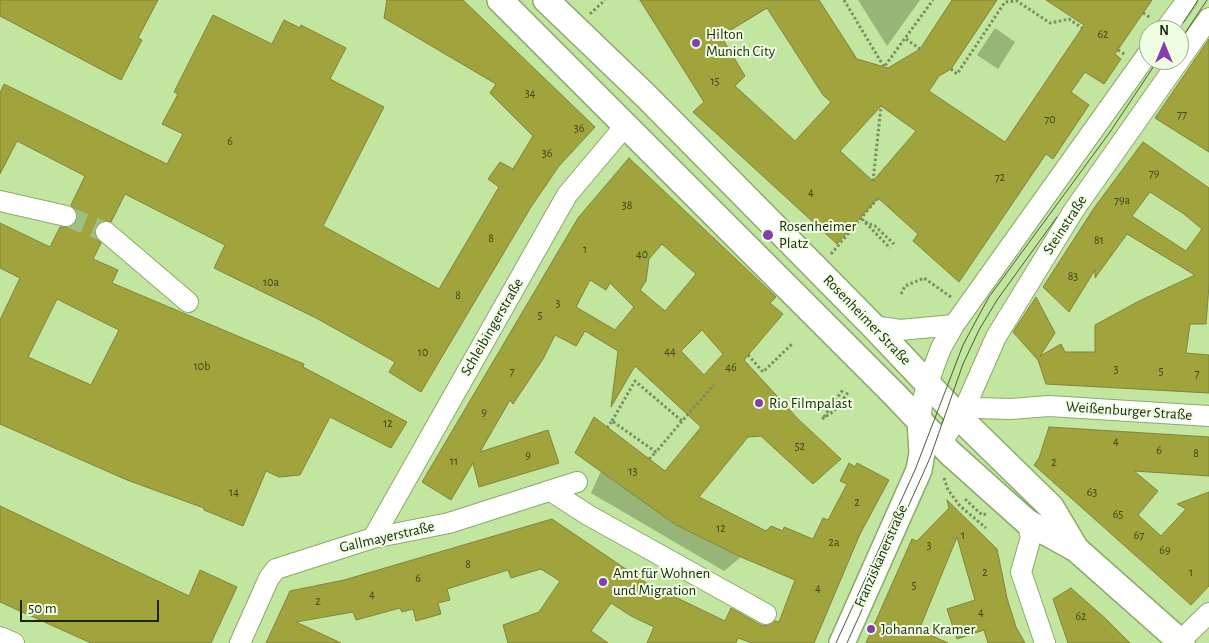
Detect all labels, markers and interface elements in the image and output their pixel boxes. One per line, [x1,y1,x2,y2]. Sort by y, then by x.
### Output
north arrow [1139,20,1189,70]
text: N [1159,24,1169,38]
place label: Hilton Munich City [706,25,775,60]
house number: 62 [1097,27,1109,41]
marker: Hilton Munich City [690,37,702,49]
house number: 15 [710,74,720,88]
house number: 34 [525,86,535,100]
house number: 77 [1177,107,1187,121]
house number: 70 [1044,112,1056,126]
house number: 36 [574,121,584,135]
house number: 6 [227,134,233,148]
house number: 36 [542,146,552,160]
house number: 79 [1149,166,1159,180]
house number: 72 [995,170,1005,184]
house number: 4 [808,185,814,199]
street label: Steinstraße [1039,192,1091,258]
house number: 79a [1114,193,1130,207]
house number: 38 [622,198,632,212]
place label: Rosenheimer Platz [779,217,856,252]
marker: Rosenheimer Platz [761,228,775,242]
house number: 8 [488,231,494,245]
house number: 81 [1094,233,1104,247]
house number: 1 [583,242,587,256]
house number: 40 [636,247,648,261]
house number: 83 [1068,269,1078,283]
street label: Rosenheimer Straße [819,271,915,369]
house number: 10a [263,275,279,289]
street label: Schleibingerstraße [457,275,527,379]
house number: 8 [455,288,461,302]
house number: 3 [556,296,560,310]
house number: 5 [537,308,543,322]
house number: 44 [664,344,676,358]
house number: 10 [418,345,428,359]
house number: 10b [194,359,210,373]
house number: 46 [725,360,737,374]
house number: 3 [1114,362,1118,376]
house number: 7 [509,364,515,378]
house number: 5 [1158,364,1164,378]
house number: 7 [1194,366,1200,380]
place label: Rio Filmpalast [769,394,852,412]
marker: Rio Filmpalast [753,397,765,409]
street label: Weißenburger Straße [1065,398,1193,424]
house number: 9 [481,405,487,419]
house number: 12 [383,416,393,430]
house number: 4 [1113,434,1119,448]
house number: 52 [795,439,805,453]
house number: 6 [1156,443,1162,457]
house number: 8 [1193,446,1199,460]
house number: 9 [525,448,531,462]
house number: 11 [450,454,458,468]
house number: 2 [1051,455,1057,469]
house number: 13 [628,464,638,478]
house number: 14 [229,485,239,499]
house number: 63 [1087,485,1097,499]
house number: 2 [854,495,860,509]
street label: Franziskanerstraße [850,502,912,610]
house number: 65 [1113,507,1123,521]
street label: Gallmayerstraße [338,517,436,557]
house number: 12 [716,521,726,535]
house number: 1 [961,528,965,542]
house number: 67 [1134,528,1144,542]
house number: 2a [828,535,840,549]
house number: 3 [927,538,931,552]
house number: 69 [1159,543,1171,557]
house number: 8 [465,557,471,571]
place label: Amt für Wohnen und Migration [613,564,710,599]
house number: 2 [982,565,988,579]
house number: 1 [1189,565,1193,579]
house number: 6 [415,571,421,585]
marker: Amt für Wohnen und Migration [597,576,609,588]
house number: 5 [911,578,917,592]
house number: 4 [815,581,821,595]
house number: 4 [369,587,375,601]
scale bar [22,590,161,622]
house number: 2 [315,594,321,608]
text: 50 m [28,601,57,616]
house number: 4 [978,605,984,619]
house number: 62 [1075,609,1087,623]
place label: Johanna Kramer [881,620,975,638]
marker: Johanna Kramer [865,623,877,635]

